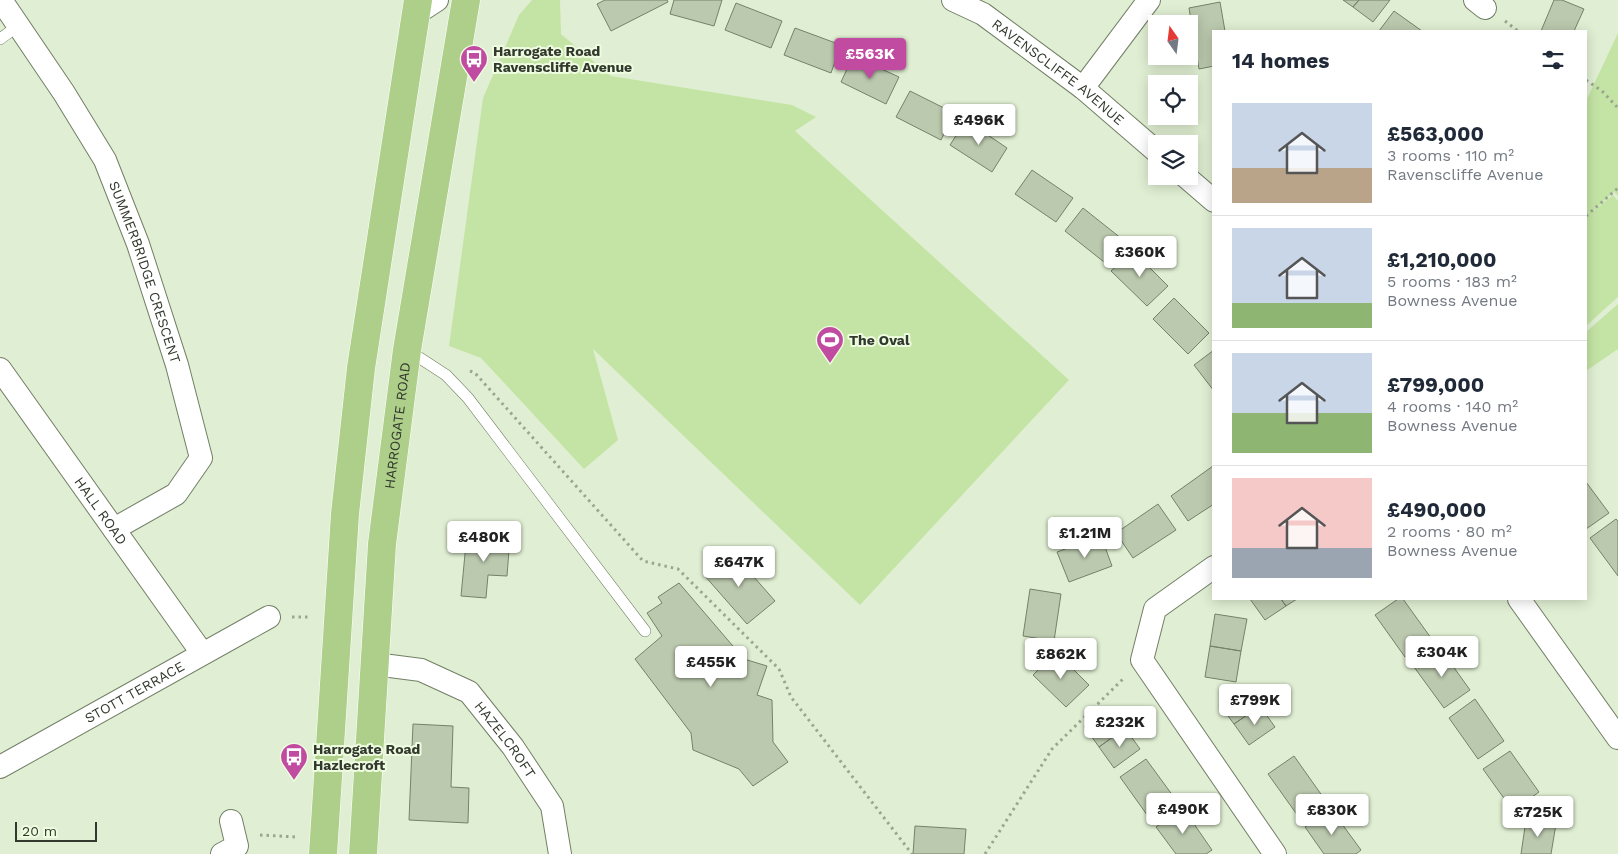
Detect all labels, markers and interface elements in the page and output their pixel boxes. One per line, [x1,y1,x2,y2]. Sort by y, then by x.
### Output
north arrow [1148,15,1198,65]
map controls [1148,15,1198,185]
street label: RAVENSCLIFFE AVENUE [989,16,1128,128]
pin: £563K [835,38,905,80]
place label: Harrogate Road Ravenscliffe Avenue [493,43,632,75]
bus stop icon: Harrogate Road Ravenscliffe Avenue [459,44,489,83]
text: £563K [845,44,895,63]
icon: filters [1539,46,1567,74]
text: 14 homes [1232,48,1329,73]
button: locate [1148,75,1198,125]
pin: £496K [944,104,1014,146]
text: £496K [953,110,1005,129]
text: £563,000 [1387,121,1484,146]
icon: home [1272,123,1332,183]
button: layers [1148,135,1198,185]
text: 3 rooms · 110 m² [1387,146,1514,165]
text: Ravenscliffe Avenue [1387,165,1543,184]
street label: SUMMERBRIDGE CRESCENT [106,179,184,366]
pin: £360K [1105,236,1175,278]
text: £360K [1115,242,1165,261]
text: £1,210,000 [1387,247,1497,272]
icon: home [1272,248,1332,308]
text: 5 rooms · 183 m² [1387,272,1517,291]
text: Bowness Avenue [1387,291,1518,310]
sports icon: The Oval [815,325,845,364]
place label: The Oval [849,332,910,348]
street label: HARROGATE ROAD [381,361,413,490]
text: £799,000 [1387,372,1484,397]
icon: home [1272,373,1332,433]
text: 4 rooms · 140 m² [1387,397,1518,416]
text: Bowness Avenue [1387,416,1518,435]
street label: HALL ROAD [71,474,130,548]
text: £490,000 [1387,497,1486,522]
icon: home [1272,498,1332,558]
pin: £1.21M [1044,516,1126,559]
pin: £480K [449,520,519,563]
text: 2 rooms · 80 m² [1387,522,1512,541]
text: £1.21M [1059,523,1111,542]
text: £480K [458,527,510,546]
text: Bowness Avenue [1387,541,1518,560]
pin: £647K [704,546,774,588]
text: £647K [714,552,764,571]
pin: £304K [1407,636,1477,678]
pin: £862K [1026,638,1096,680]
text: £304K [1416,642,1468,661]
text: £862K [1036,644,1086,663]
pin: £455K [676,646,746,688]
text: £455K [686,652,736,671]
street label: STOTT TERRACE [82,658,187,726]
pin: £799K [1220,684,1290,726]
text: £799K [1230,690,1280,709]
street label: HAZELCROFT [471,698,539,781]
pin: £232K [1085,706,1155,748]
text: £232K [1095,712,1145,731]
place label: Harrogate Road Hazlecroft [313,741,420,773]
bus stop icon: Harrogate Road Hazlecroft [279,742,309,781]
pin: £490K [1148,792,1218,835]
pin: £830K [1297,794,1367,836]
pin: £725K [1503,796,1573,838]
text: £490K [1157,799,1209,818]
text: £830K [1307,800,1357,819]
text: £725K [1513,802,1563,821]
scale bar [15,819,98,842]
text: 20 m [22,823,57,839]

